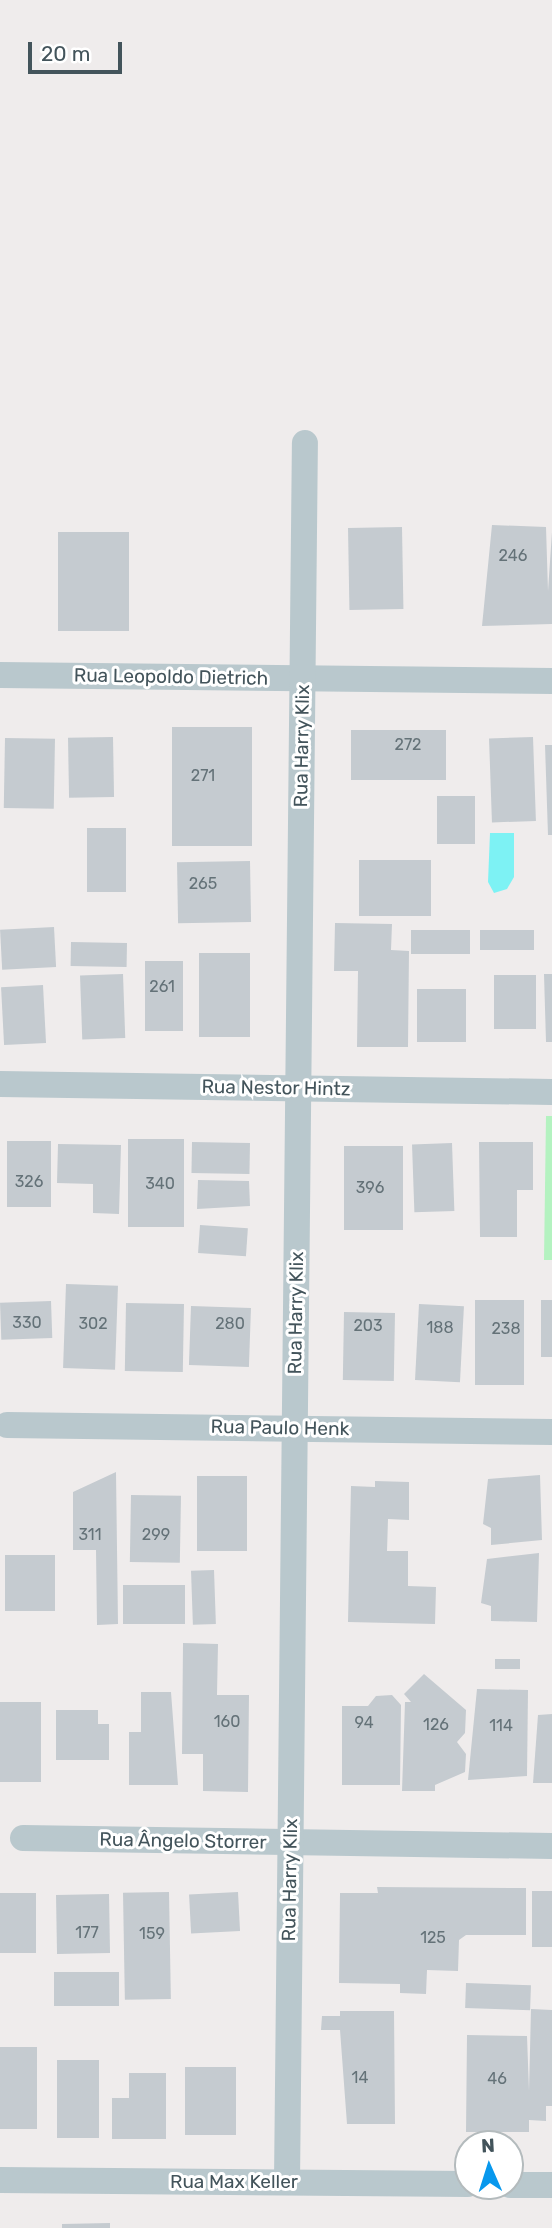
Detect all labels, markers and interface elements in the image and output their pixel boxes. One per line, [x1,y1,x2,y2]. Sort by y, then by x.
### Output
scale bar [32,28,126,72]
text: 20 m [41,41,90,66]
house number: 246 [499,546,527,566]
street label: Rua Leopoldo Dietrich [74,664,268,690]
street label: Rua Harry Klix [290,684,314,808]
house number: 272 [395,735,421,755]
house number: 271 [191,766,215,786]
house number: 265 [189,874,217,894]
house number: 261 [149,977,175,997]
street label: Rua Nestor Hintz [201,1075,351,1101]
house number: 326 [15,1172,43,1192]
house number: 340 [145,1174,175,1194]
house number: 396 [356,1178,384,1198]
street label: Rua Harry Klix [284,1251,308,1375]
house number: 330 [12,1313,42,1333]
house number: 302 [78,1314,108,1334]
house number: 280 [215,1314,245,1334]
house number: 203 [353,1316,383,1336]
house number: 188 [426,1318,454,1338]
house number: 238 [491,1319,521,1339]
street label: Rua Paulo Henk [210,1415,350,1441]
house number: 311 [78,1525,102,1545]
house number: 299 [142,1525,170,1545]
house number: 160 [214,1712,240,1732]
house number: 94 [354,1713,374,1733]
house number: 126 [423,1715,449,1735]
house number: 114 [489,1716,513,1736]
street label: Rua Harry Klix [278,1818,302,1942]
street label: Rua Ângelo Storrer [99,1828,267,1854]
house number: 177 [75,1923,99,1943]
house number: 159 [139,1924,165,1944]
house number: 125 [420,1928,446,1948]
house number: 14 [352,2068,368,2088]
house number: 46 [487,2069,507,2089]
north arrow [454,2130,524,2200]
text: N [481,2134,495,2157]
street label: Rua Max Keller [170,2171,298,2193]

